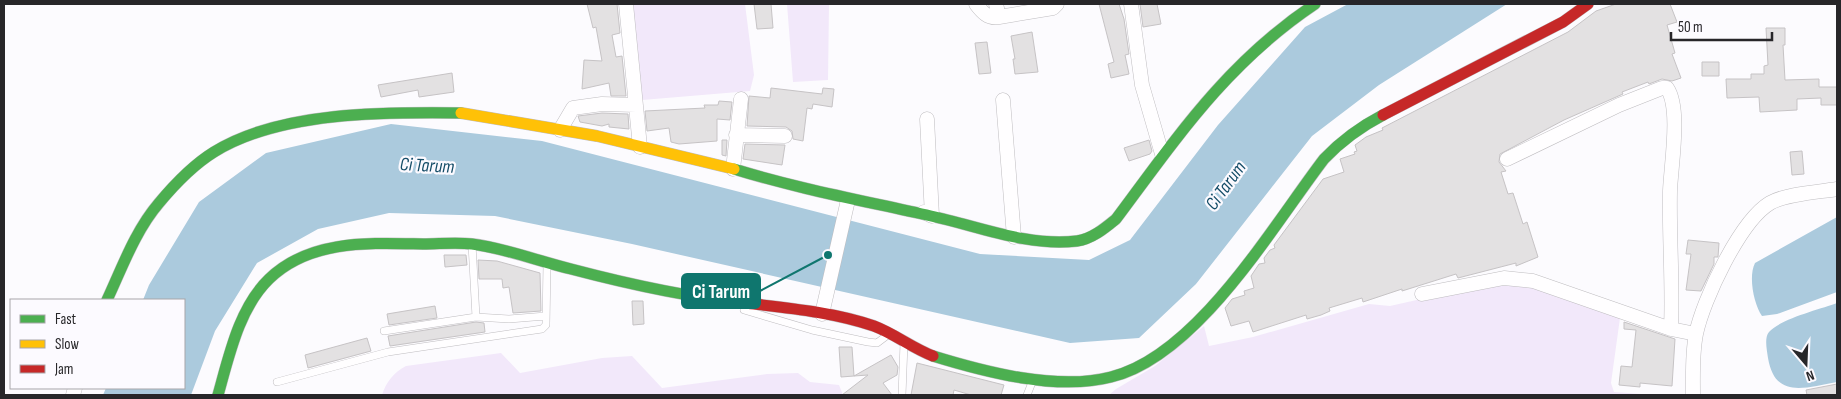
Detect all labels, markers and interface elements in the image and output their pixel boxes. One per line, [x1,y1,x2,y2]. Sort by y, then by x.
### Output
scale bar [1671,10,1772,42]
text: 50 m [1678,18,1703,37]
water label: Ci Tarum [399,153,455,179]
water label: Ci Tarum [1201,157,1251,215]
callout: Ci Tarum [682,274,760,308]
text: Ci Tarum [692,281,750,304]
legend [10,299,185,389]
text: Fast [55,310,77,329]
text: Slow [55,335,79,354]
north arrow [1781,339,1831,389]
text: Jam [54,360,73,379]
text: N [1804,367,1816,385]

